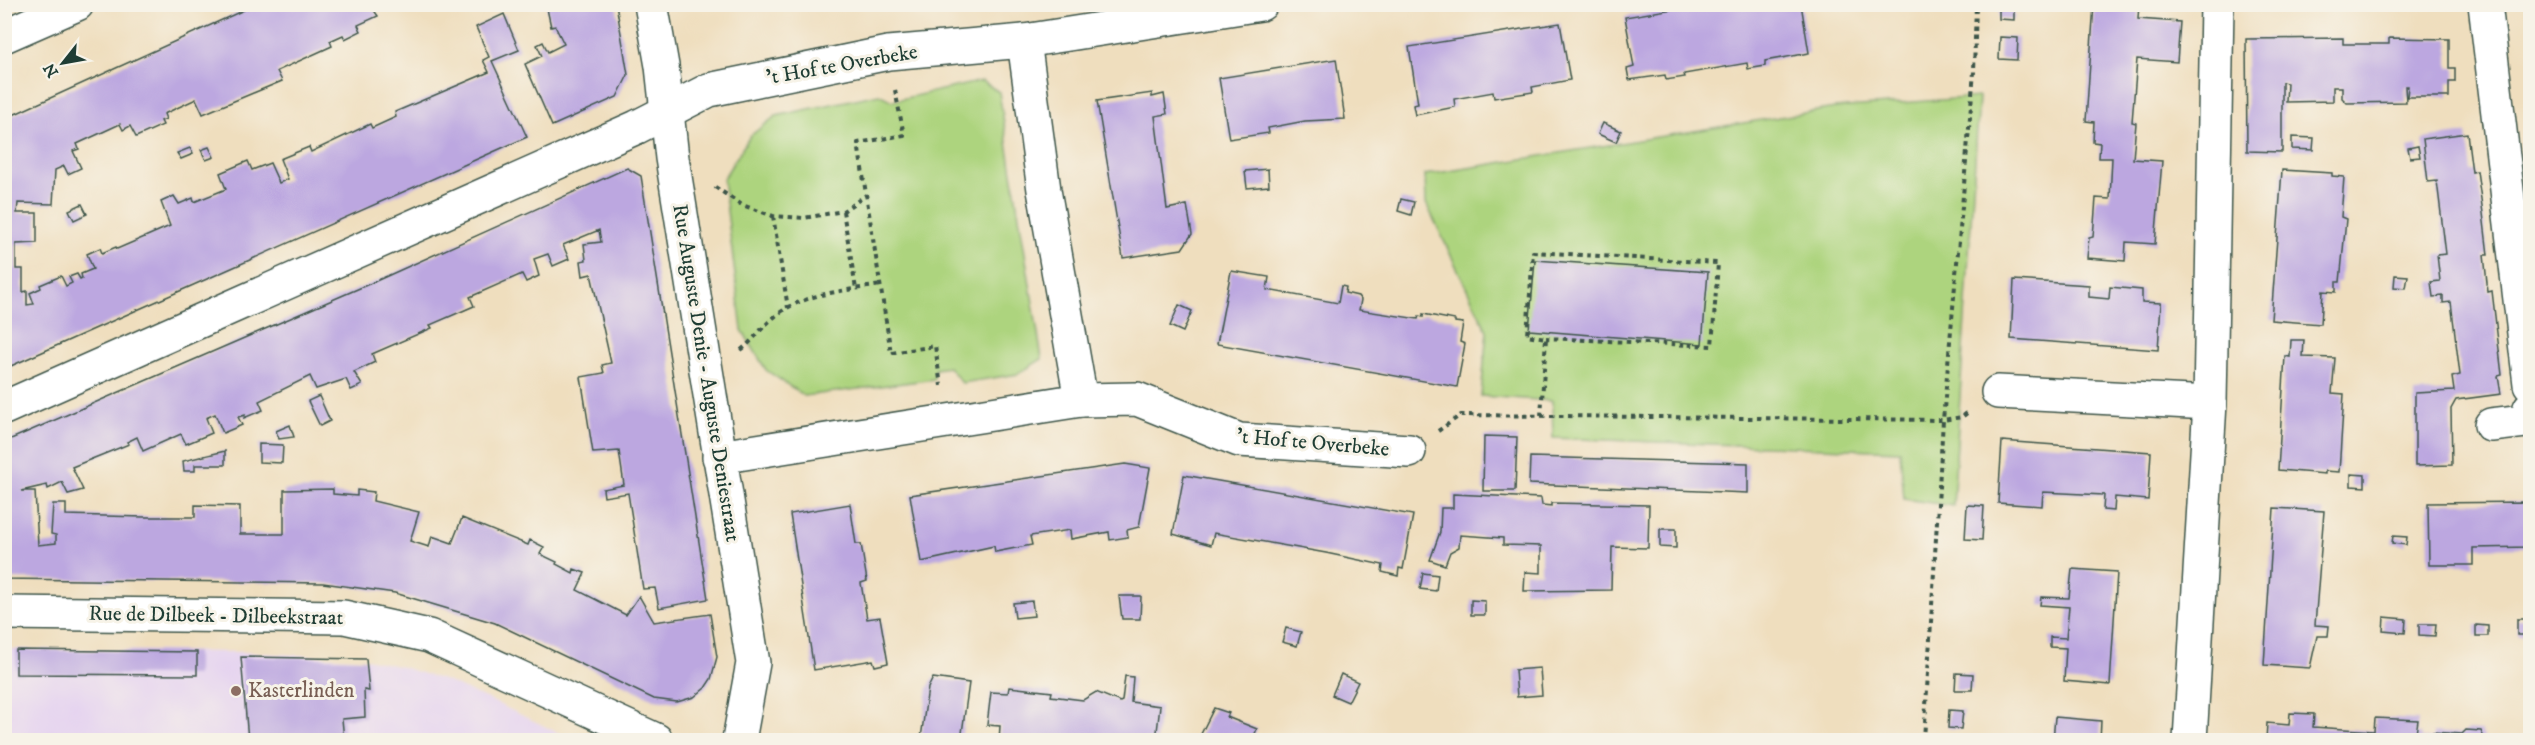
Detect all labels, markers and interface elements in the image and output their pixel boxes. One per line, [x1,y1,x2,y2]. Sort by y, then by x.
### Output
north arrow [33,33,93,93]
street label: 't Hof te Overbeke [764,39,920,91]
text: N [39,59,63,81]
street label: Rue Auguste Denie - Auguste Deniestraat [666,202,746,544]
street label: 't Hof te Overbeke [1236,423,1391,463]
street label: Rue de Dilbeek - Dilbeekstraat [88,601,344,631]
place label: Kasterlinden [248,678,355,704]
marker: Kasterlinden [229,684,243,698]

